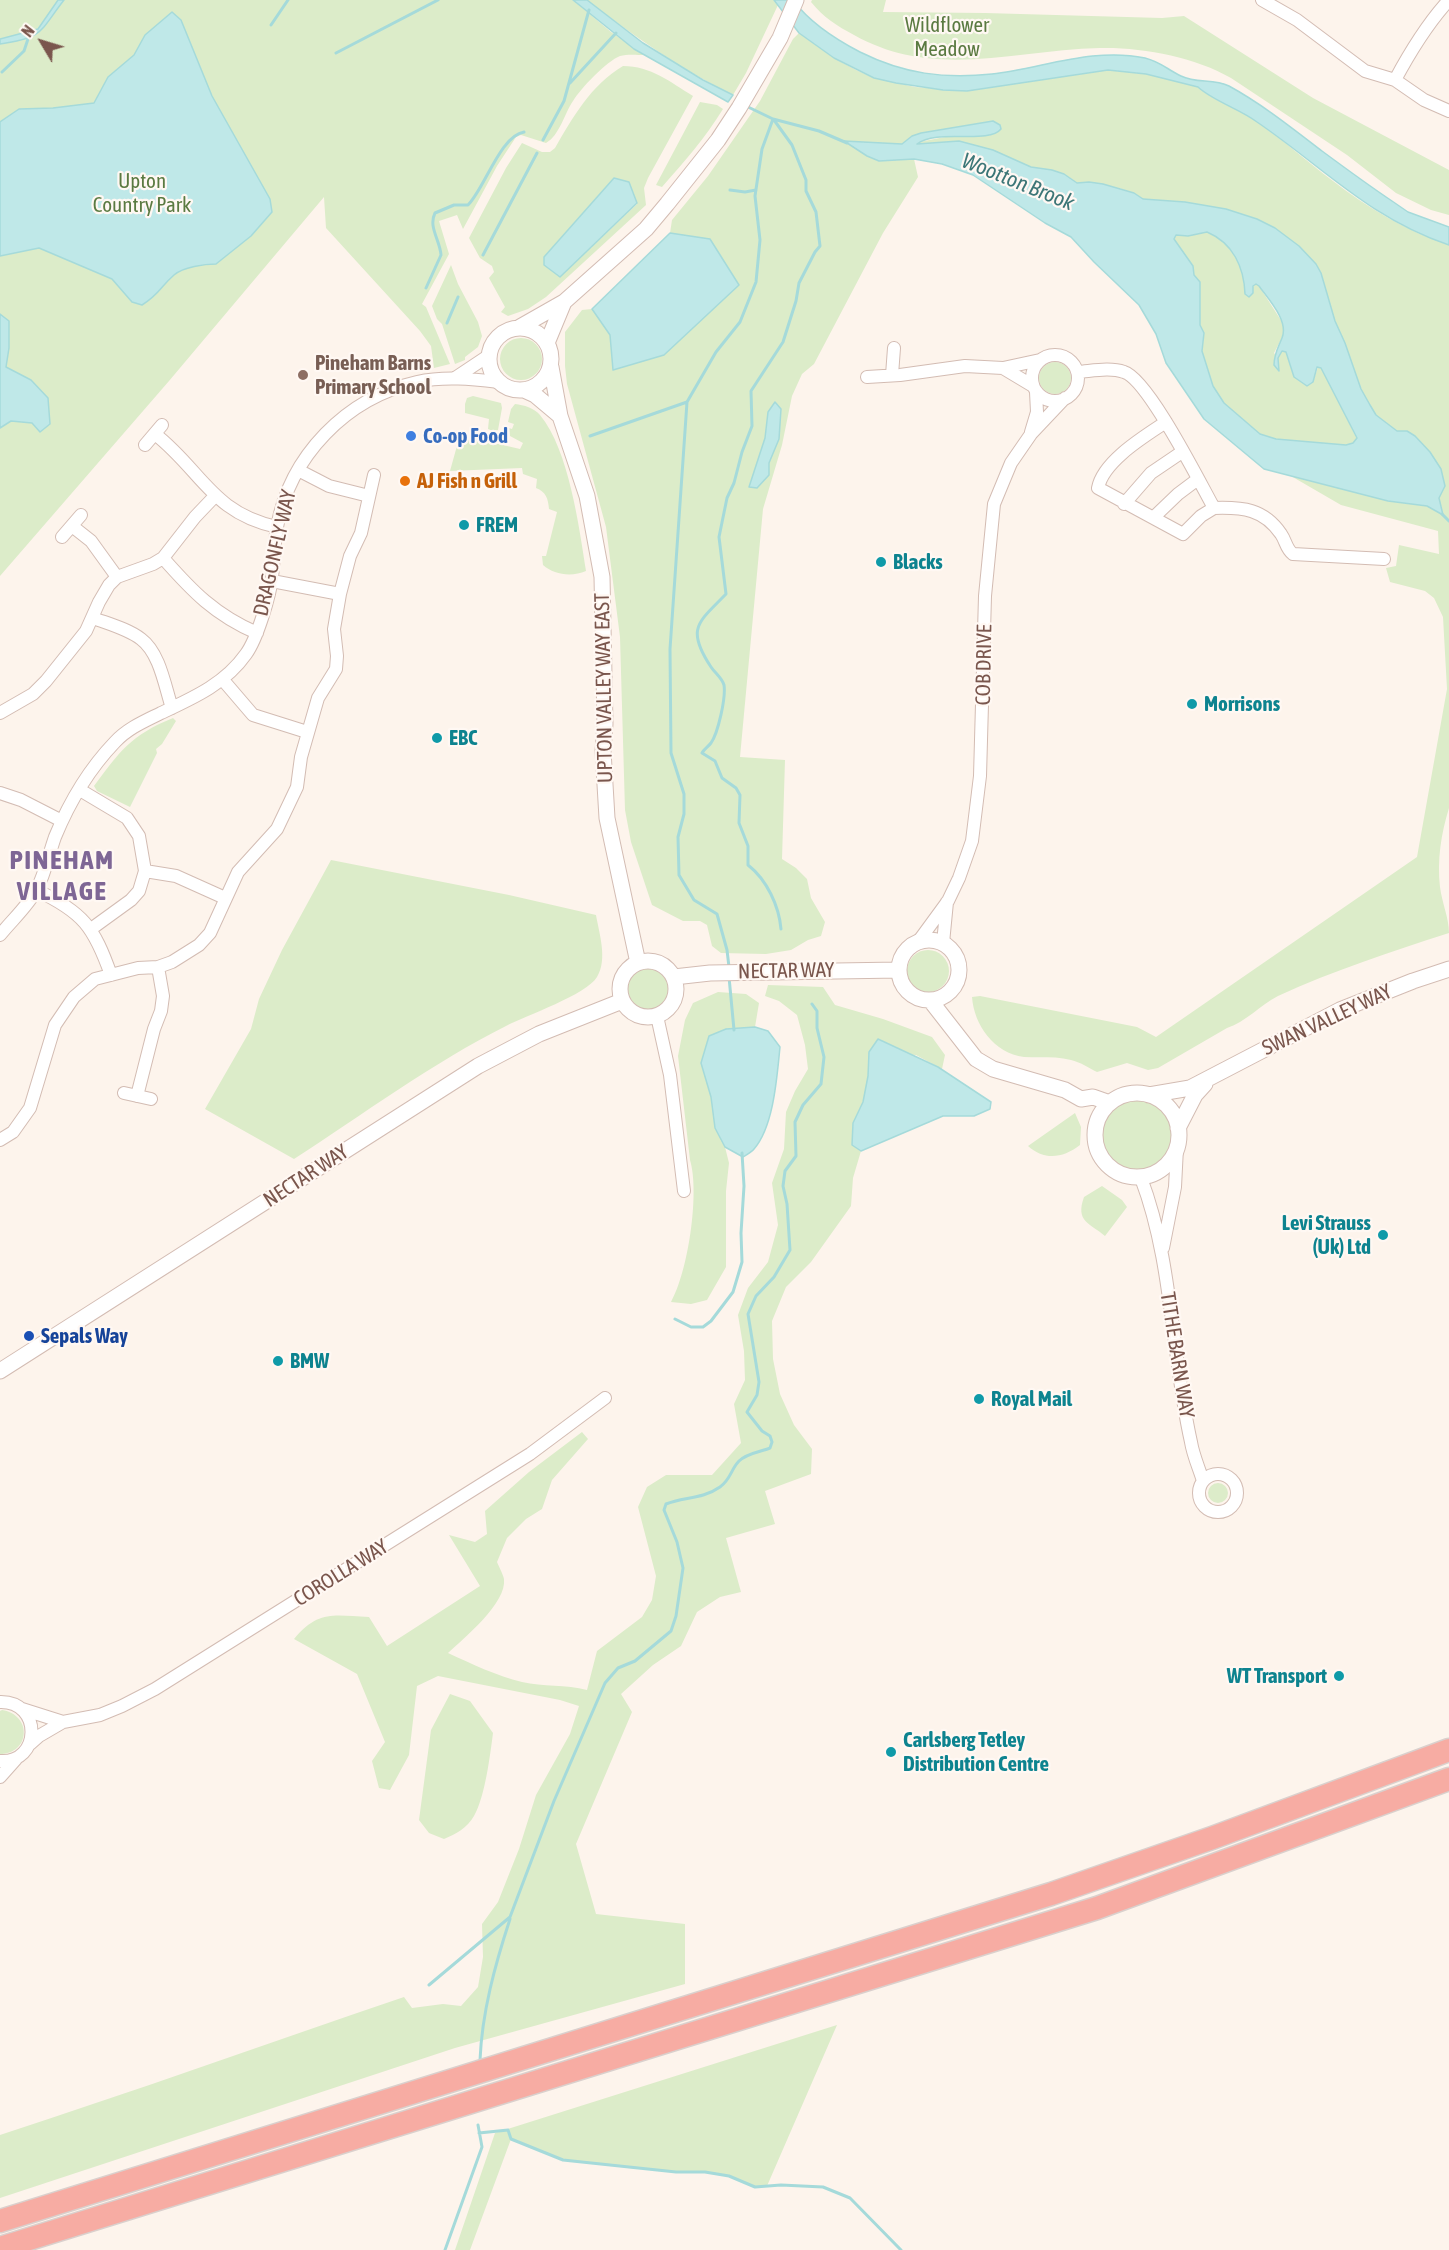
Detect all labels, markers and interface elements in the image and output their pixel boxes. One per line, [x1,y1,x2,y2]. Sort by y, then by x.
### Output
north arrow [12,12,72,72]
park label: Wildflower Meadow [905,12,989,62]
text: N [18,22,38,40]
water label: Wootton Brook [958,147,1078,217]
park label: Upton Country Park [93,168,191,218]
place label: Pineham Barns Primary School [315,350,431,400]
marker: Pineham Barns Primary School [296,368,310,382]
place label: Co-op Food [423,423,508,449]
marker: Co-op Food [404,429,418,443]
place label: AJ Fish n Grill [417,468,517,494]
marker: AJ Fish n Grill [398,474,412,488]
street label: DRAGONFLY WAY [248,487,302,619]
place label: FREM [476,512,518,538]
marker: FREM [457,518,471,532]
place label: Blacks [893,549,943,575]
marker: Blacks [874,555,888,569]
street label: UPTON VALLEY WAY EAST [590,593,618,783]
street label: COB DRIVE [971,624,997,706]
place label: Morrisons [1204,691,1280,717]
marker: Morrisons [1185,697,1199,711]
place label: EBC [449,725,477,751]
marker: EBC [430,731,444,745]
district label: PINEHAM VILLAGE [9,844,115,907]
street label: NECTAR WAY [738,958,834,984]
street label: SWAN VALLEY WAY [1258,979,1396,1061]
street label: NECTAR WAY [259,1139,353,1213]
place label: Levi Strauss (Uk) Ltd [1282,1210,1371,1260]
marker: Levi Strauss (Uk) Ltd [1376,1228,1390,1242]
street label: TITHE BARN WAY [1155,1290,1199,1420]
place label: Sepals Way [41,1323,128,1349]
marker: Sepals Way [22,1329,36,1343]
place label: BMW [290,1348,329,1374]
marker: BMW [271,1354,285,1368]
place label: Royal Mail [991,1386,1072,1412]
marker: Royal Mail [972,1392,986,1406]
street label: COROLLA WAY [289,1534,393,1612]
place label: WT Transport [1227,1663,1327,1689]
marker: WT Transport [1332,1669,1346,1683]
place label: Carlsberg Tetley Distribution Centre [903,1727,1049,1777]
marker: Carlsberg Tetley Distribution Centre [884,1745,898,1759]

